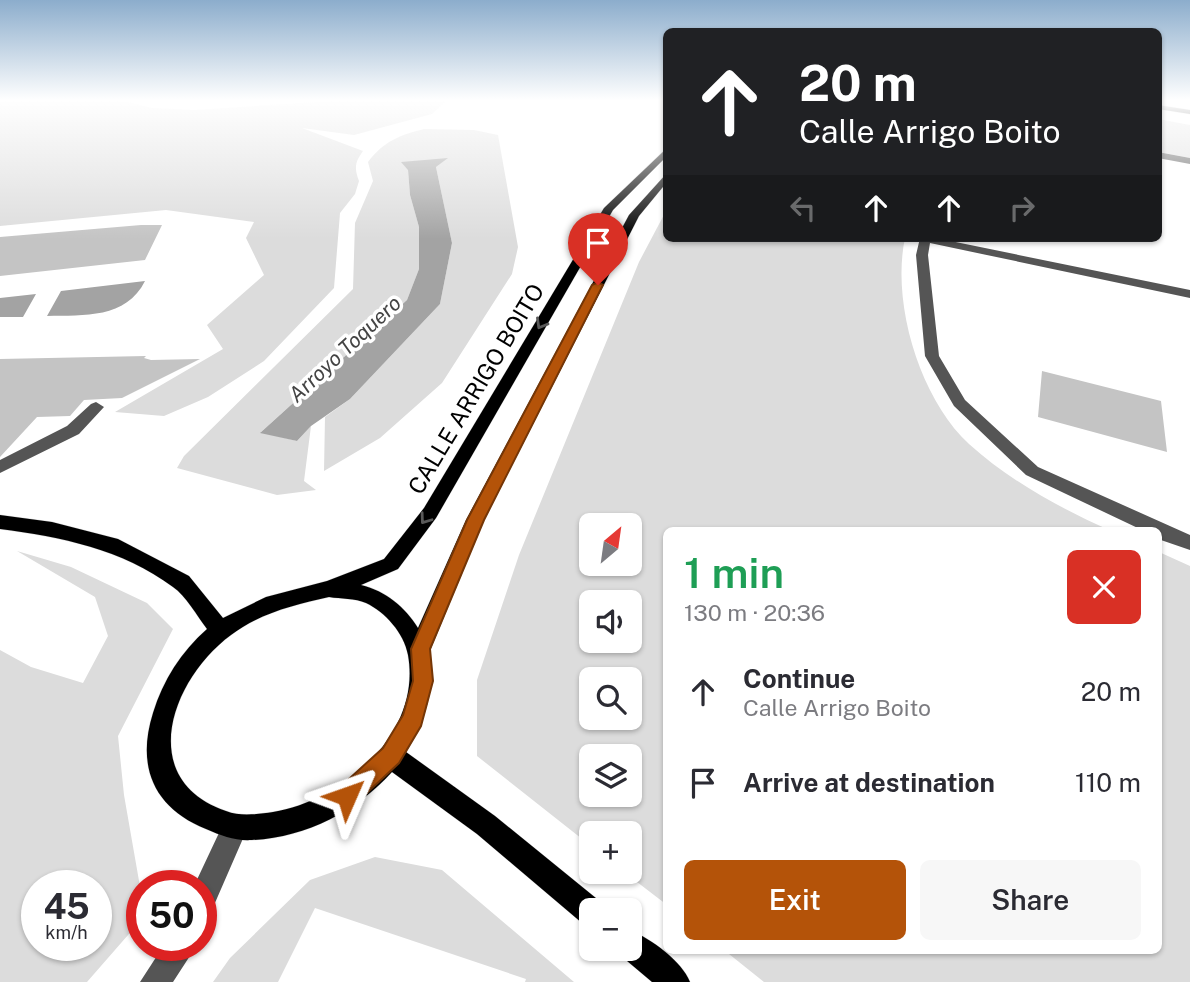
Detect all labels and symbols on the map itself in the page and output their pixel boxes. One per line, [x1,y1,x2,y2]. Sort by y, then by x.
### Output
pin [568,213,628,285]
street label: CALLE ARRIGO BOITO [402,279,549,499]
water label: Arroyo Toquero [283,290,406,407]
one-way arrow [536,316,549,329]
one-way arrow [420,511,433,524]
north arrow [579,513,642,576]
position arrow [310,759,384,833]
speed limit sign: 50 [126,870,217,961]

